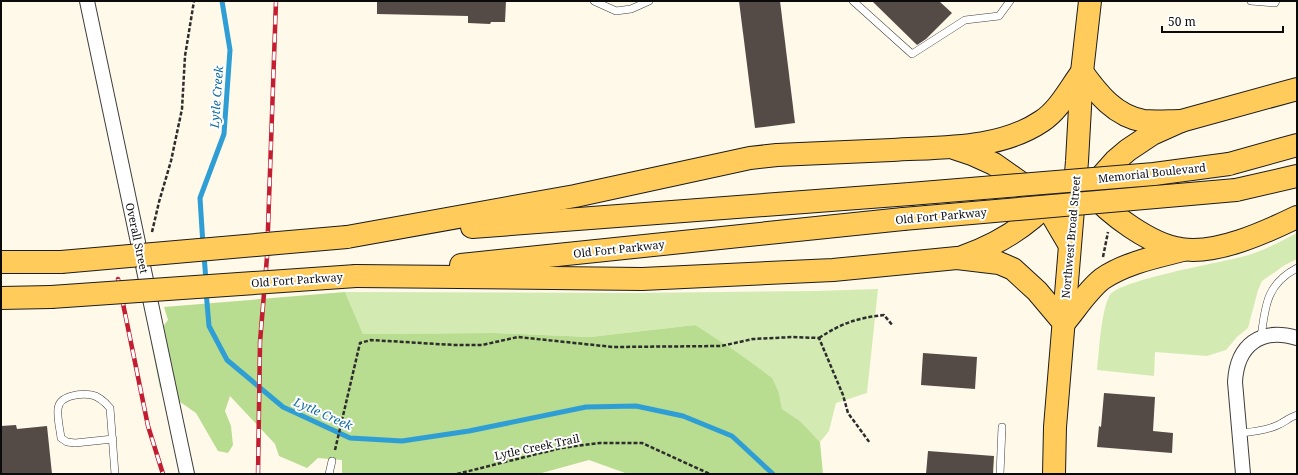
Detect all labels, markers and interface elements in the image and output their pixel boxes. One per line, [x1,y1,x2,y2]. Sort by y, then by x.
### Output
scale bar [1162,8,1283,34]
text: 50 m [1168,13,1196,30]
water label: Lytle Creek [206,64,227,130]
street label: Memorial Boulevard [1097,159,1207,186]
street label: Northwest Broad Street [1058,175,1083,299]
street label: Overall Street [123,201,152,275]
street label: Old Fort Parkway [895,204,988,227]
street label: Old Fort Parkway [573,236,666,261]
street label: Old Fort Parkway [251,269,344,290]
water label: Lytle Creek [290,393,356,434]
street label: Lytle Creek Trail [493,430,581,463]

